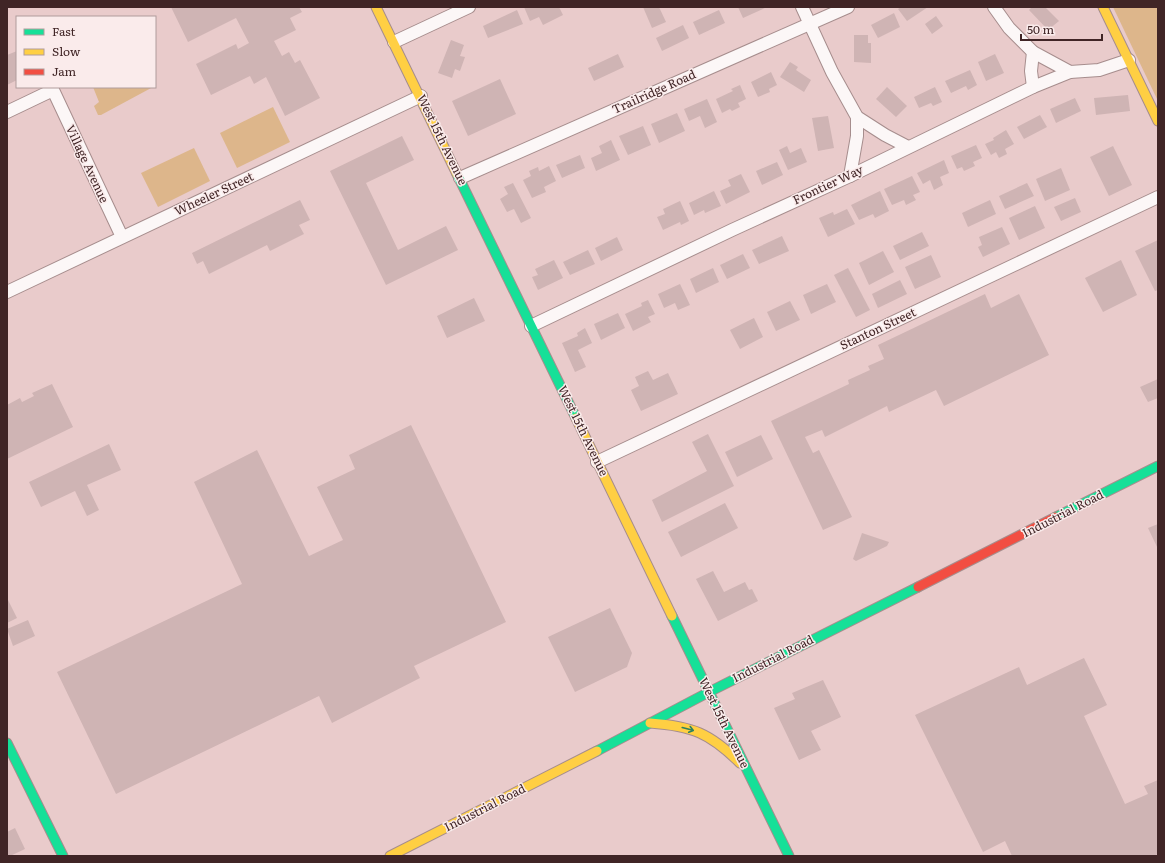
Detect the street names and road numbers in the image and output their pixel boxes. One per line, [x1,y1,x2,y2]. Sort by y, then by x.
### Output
street label: Trailridge Road [609,64,699,118]
street label: West 15th Avenue [413,91,473,188]
street label: Village Avenue [62,122,114,206]
street label: Frontier Way [789,160,866,208]
street label: Wheeler Street [171,167,256,219]
street label: Stanton Street [837,303,919,354]
street label: West 15th Avenue [554,382,614,479]
street label: Industrial Road [1019,485,1107,541]
street label: Industrial Road [729,630,817,686]
street label: West 15th Avenue [695,674,755,771]
street label: Industrial Road [441,779,529,835]

